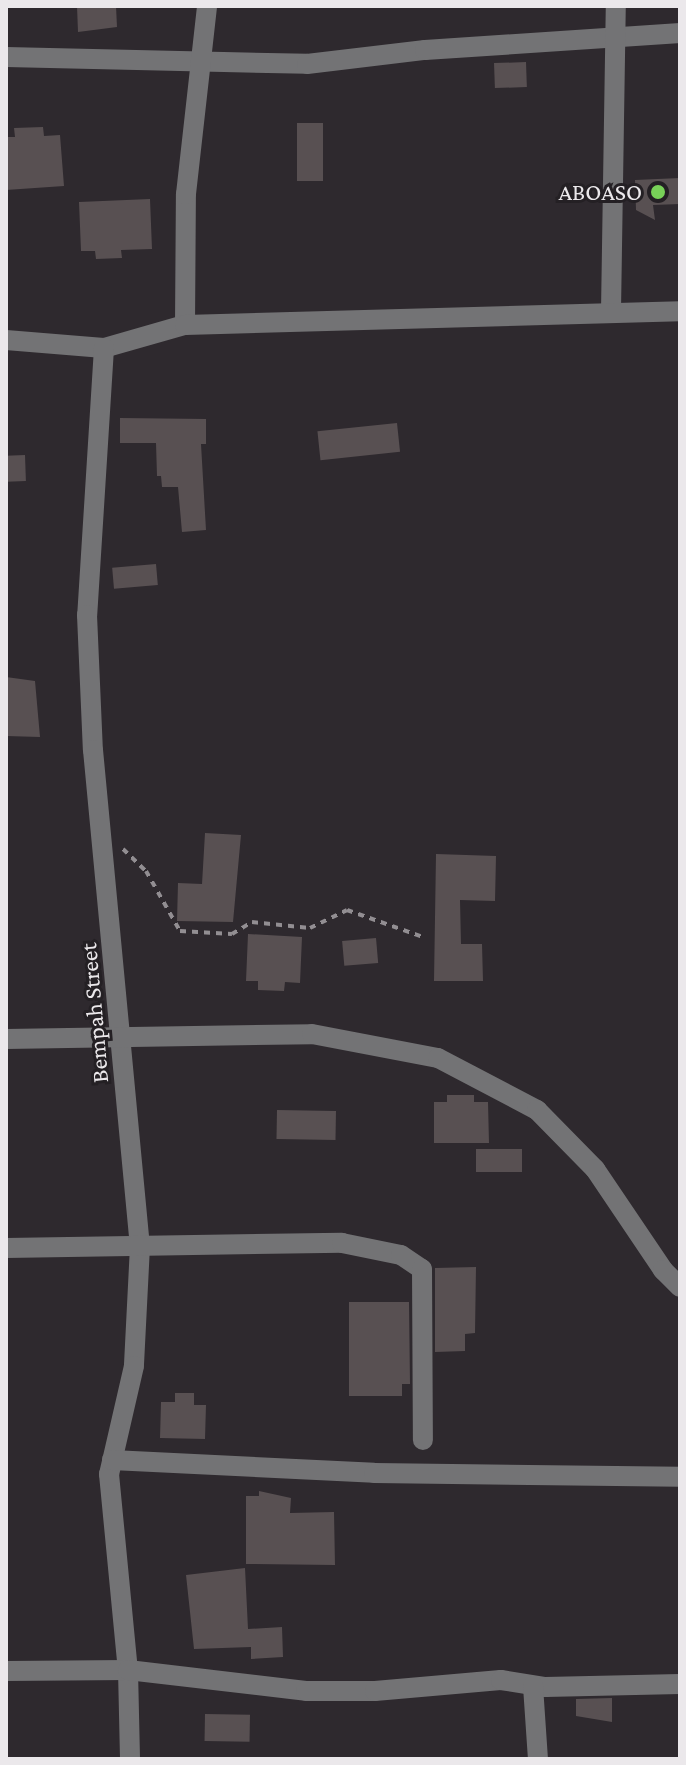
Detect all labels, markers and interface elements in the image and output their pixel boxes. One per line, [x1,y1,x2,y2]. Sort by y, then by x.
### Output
place label: ABOASO [558,178,642,206]
marker: ABOASO [649,183,667,201]
street label: Bempah Street [74,942,114,1084]

